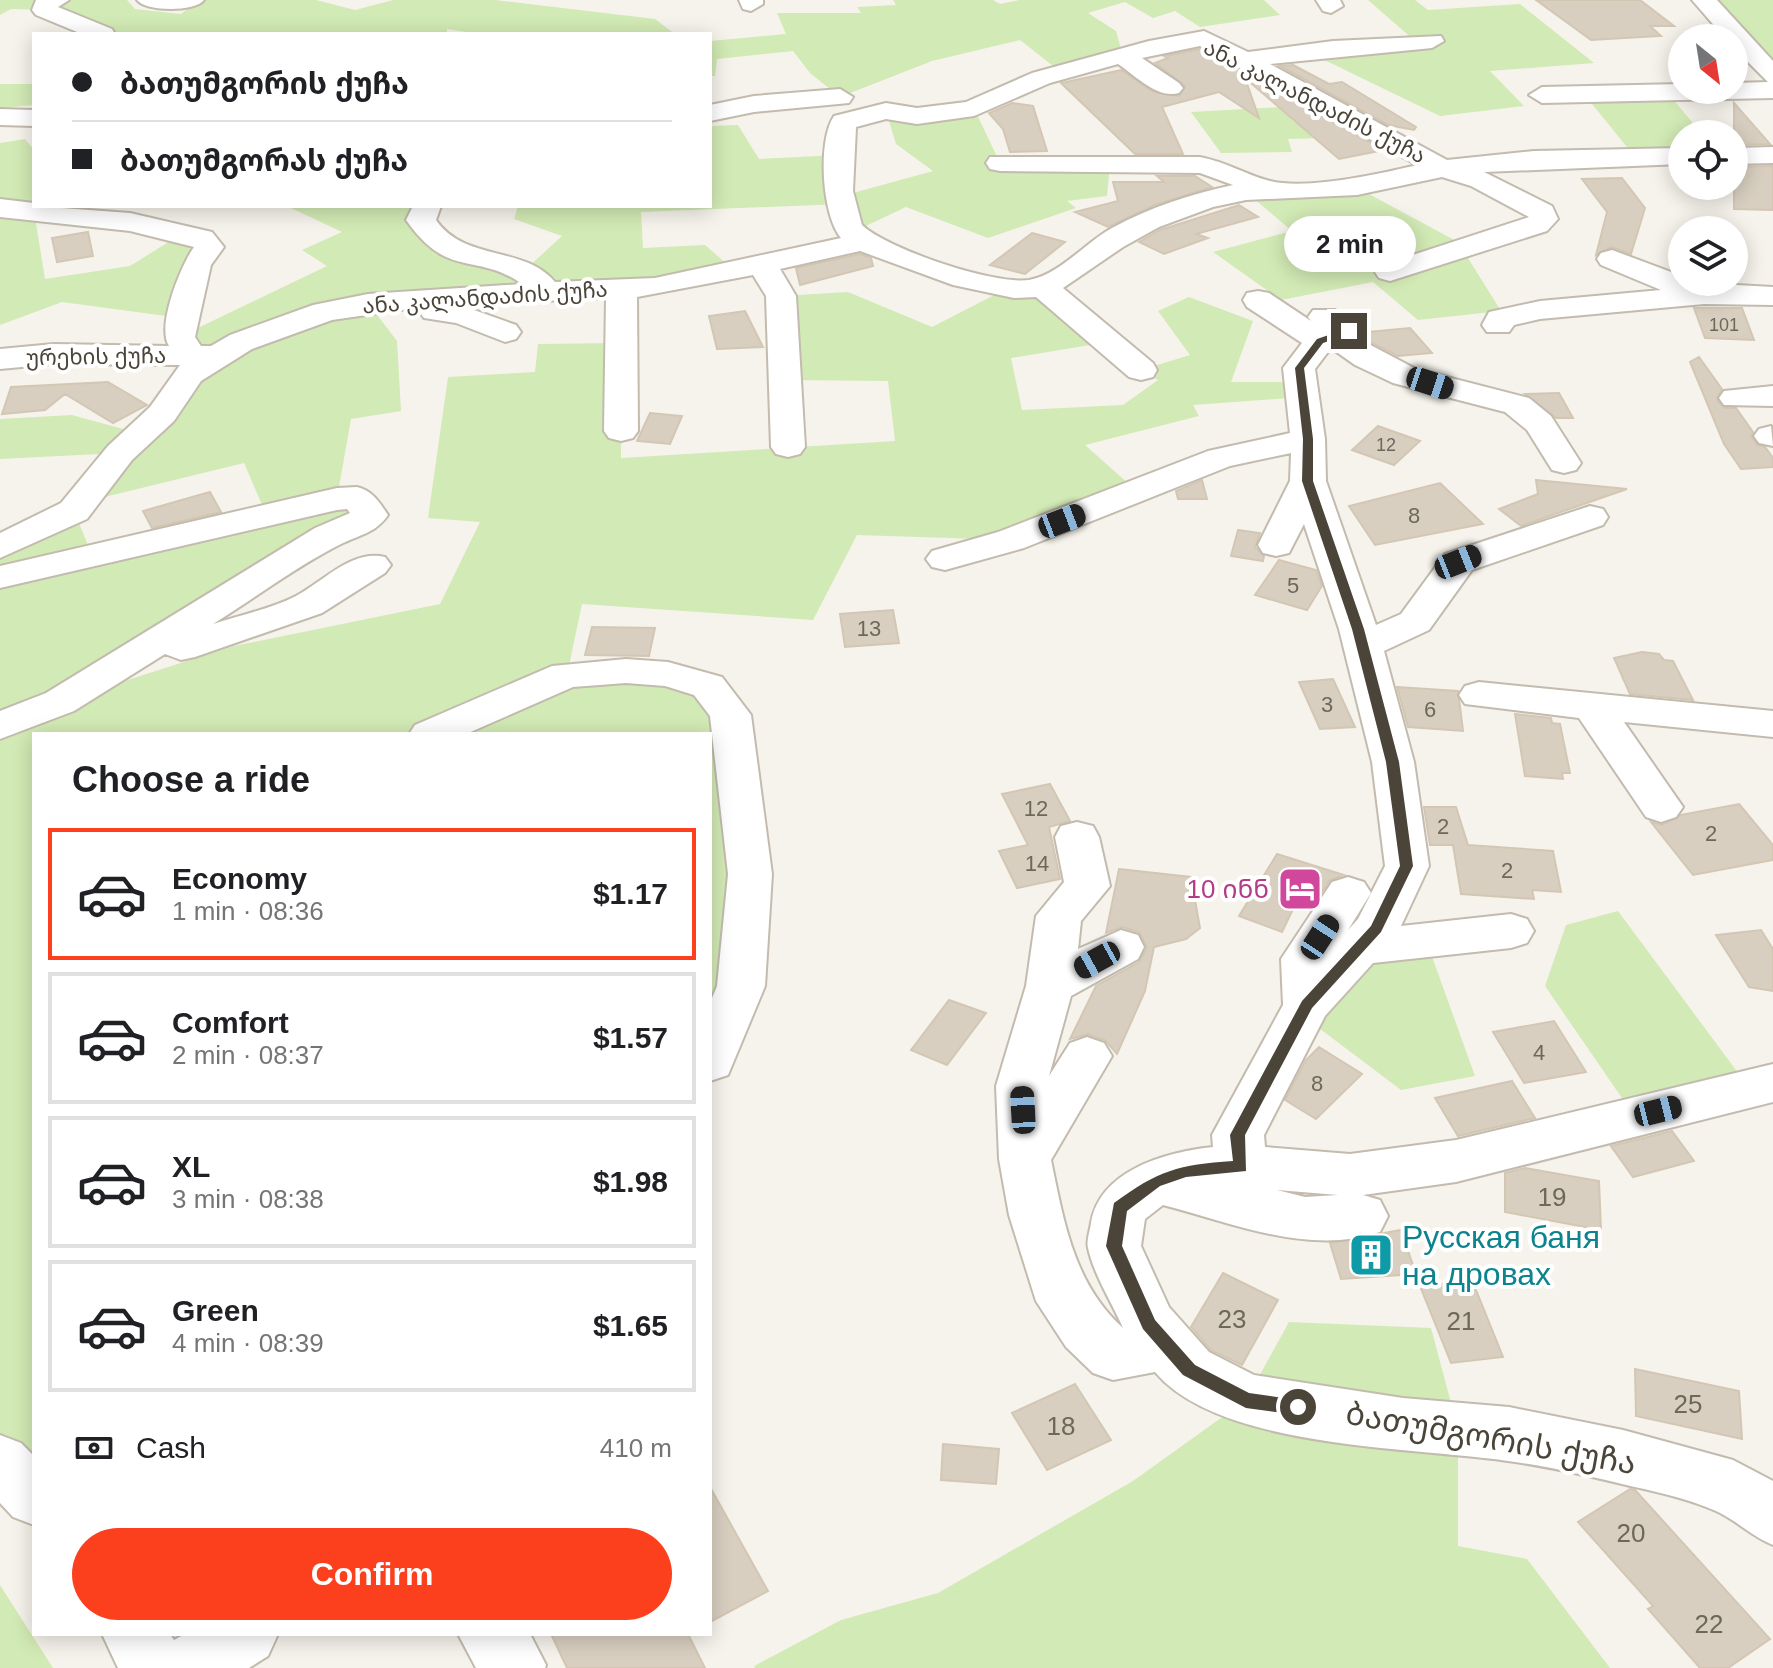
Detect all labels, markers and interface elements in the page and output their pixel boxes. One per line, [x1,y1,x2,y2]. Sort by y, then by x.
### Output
north arrow [1668,24,1748,104]
map controls [1668,24,1748,296]
street label: ანა კალანდაძის ქუჩა [1199,35,1430,169]
text: ბათუმგორის ქუჩა [120,67,409,100]
button: locate [1668,120,1748,200]
text: ბათუმგორას ქუჩა [120,144,408,177]
callout: 2 min [1283,215,1415,271]
button: layers [1668,216,1748,296]
text: 2 min [1316,229,1384,259]
street label: ანა კალანდაძის ქუჩა [362,276,609,320]
route end [1331,313,1367,349]
house number: 101 [1709,315,1739,335]
street label: ურეხის ქუჩა [26,343,166,370]
car [1403,364,1457,402]
house number: 12 [1376,435,1396,455]
car [1035,501,1089,541]
house number: 8 [1408,503,1420,528]
car [1431,542,1485,582]
house number: 5 [1287,573,1299,598]
house number: 13 [857,616,881,641]
house number: 3 [1321,692,1333,717]
house number: 6 [1424,697,1436,722]
text: Choose a ride [72,759,310,800]
house number: 12 [1024,796,1048,821]
house number: 2 [1437,814,1449,839]
house number: 2 [1705,821,1717,846]
house number: 14 [1025,851,1049,876]
icon: car [76,858,148,930]
house number: 2 [1501,858,1513,883]
text: Economy [172,862,307,895]
hotel icon: 10 ინნ [1276,865,1324,913]
place label: 10 ინნ [1186,874,1269,904]
text: $1.17 [593,877,668,910]
text: 1 min · 08:36 [172,896,324,926]
car [1297,910,1343,964]
car [1070,938,1124,982]
icon: car [76,1002,148,1074]
text: Comfort [172,1006,289,1039]
text: $1.57 [593,1021,668,1054]
text: 2 min · 08:37 [172,1040,324,1070]
house number: 4 [1533,1040,1545,1065]
house number: 8 [1311,1071,1323,1096]
car [1010,1085,1036,1135]
car [1632,1094,1684,1128]
icon: car [76,1146,148,1218]
text: XL [172,1150,210,1183]
text: $1.98 [593,1165,668,1198]
house number: 19 [1538,1182,1566,1212]
text: 3 min · 08:38 [172,1184,324,1214]
place label: Русская баня на дровах [1402,1219,1600,1292]
building icon: Русская баня на дровах [1347,1231,1395,1279]
icon: car [76,1290,148,1362]
text: Green [172,1294,259,1327]
house number: 23 [1218,1304,1246,1334]
house number: 21 [1447,1306,1475,1336]
text: $1.65 [593,1309,668,1342]
text: 4 min · 08:39 [172,1328,324,1358]
route start [1280,1389,1316,1425]
house number: 25 [1674,1389,1702,1419]
street label: ბათუმგორის ქუჩა [1343,1395,1639,1482]
house number: 18 [1047,1411,1075,1441]
icon: cash [72,1426,116,1470]
text: Cash [136,1431,206,1464]
text: 410 m [600,1433,672,1463]
house number: 20 [1617,1518,1645,1548]
button: Confirm [72,1528,672,1620]
house number: 22 [1695,1609,1723,1639]

